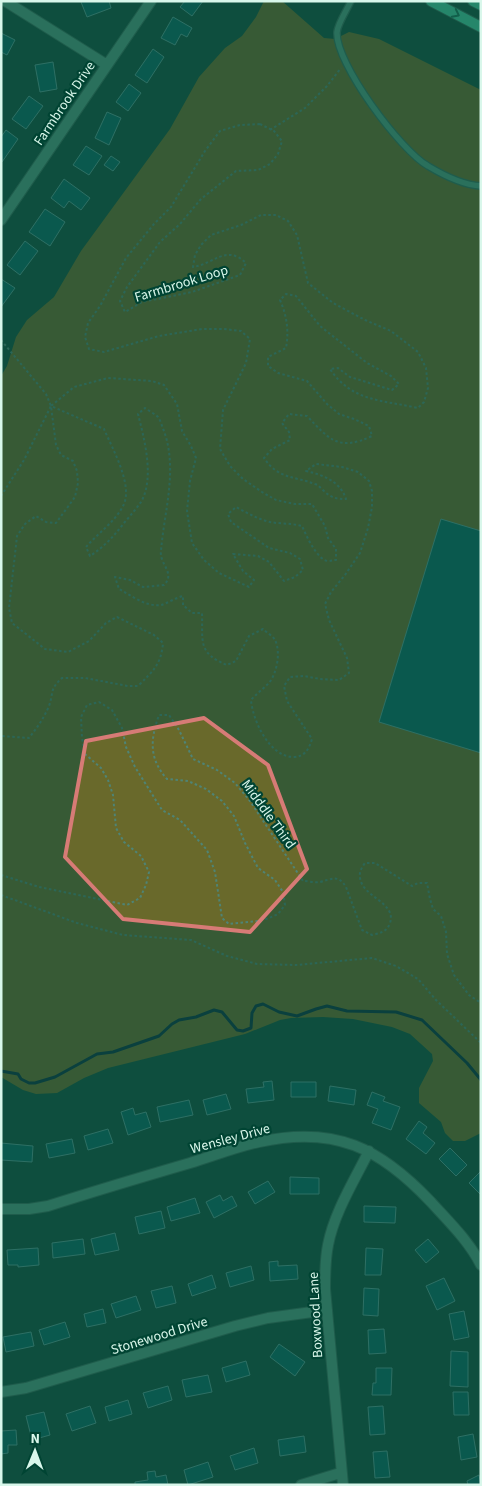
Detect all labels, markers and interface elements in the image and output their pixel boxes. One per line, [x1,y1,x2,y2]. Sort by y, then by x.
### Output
one-way arrow [451,8,460,18]
street label: Farmbrook Drive [29,57,100,150]
street label: Farmbrook Loop [132,260,231,308]
street label: Midddle Third [236,776,300,853]
street label: Wensley Drive [188,1119,272,1159]
street label: Boxwood Lane [304,1271,328,1358]
street label: Stonewood Drive [109,1312,210,1360]
north arrow [10,1426,60,1476]
text: N [30,1429,40,1449]

